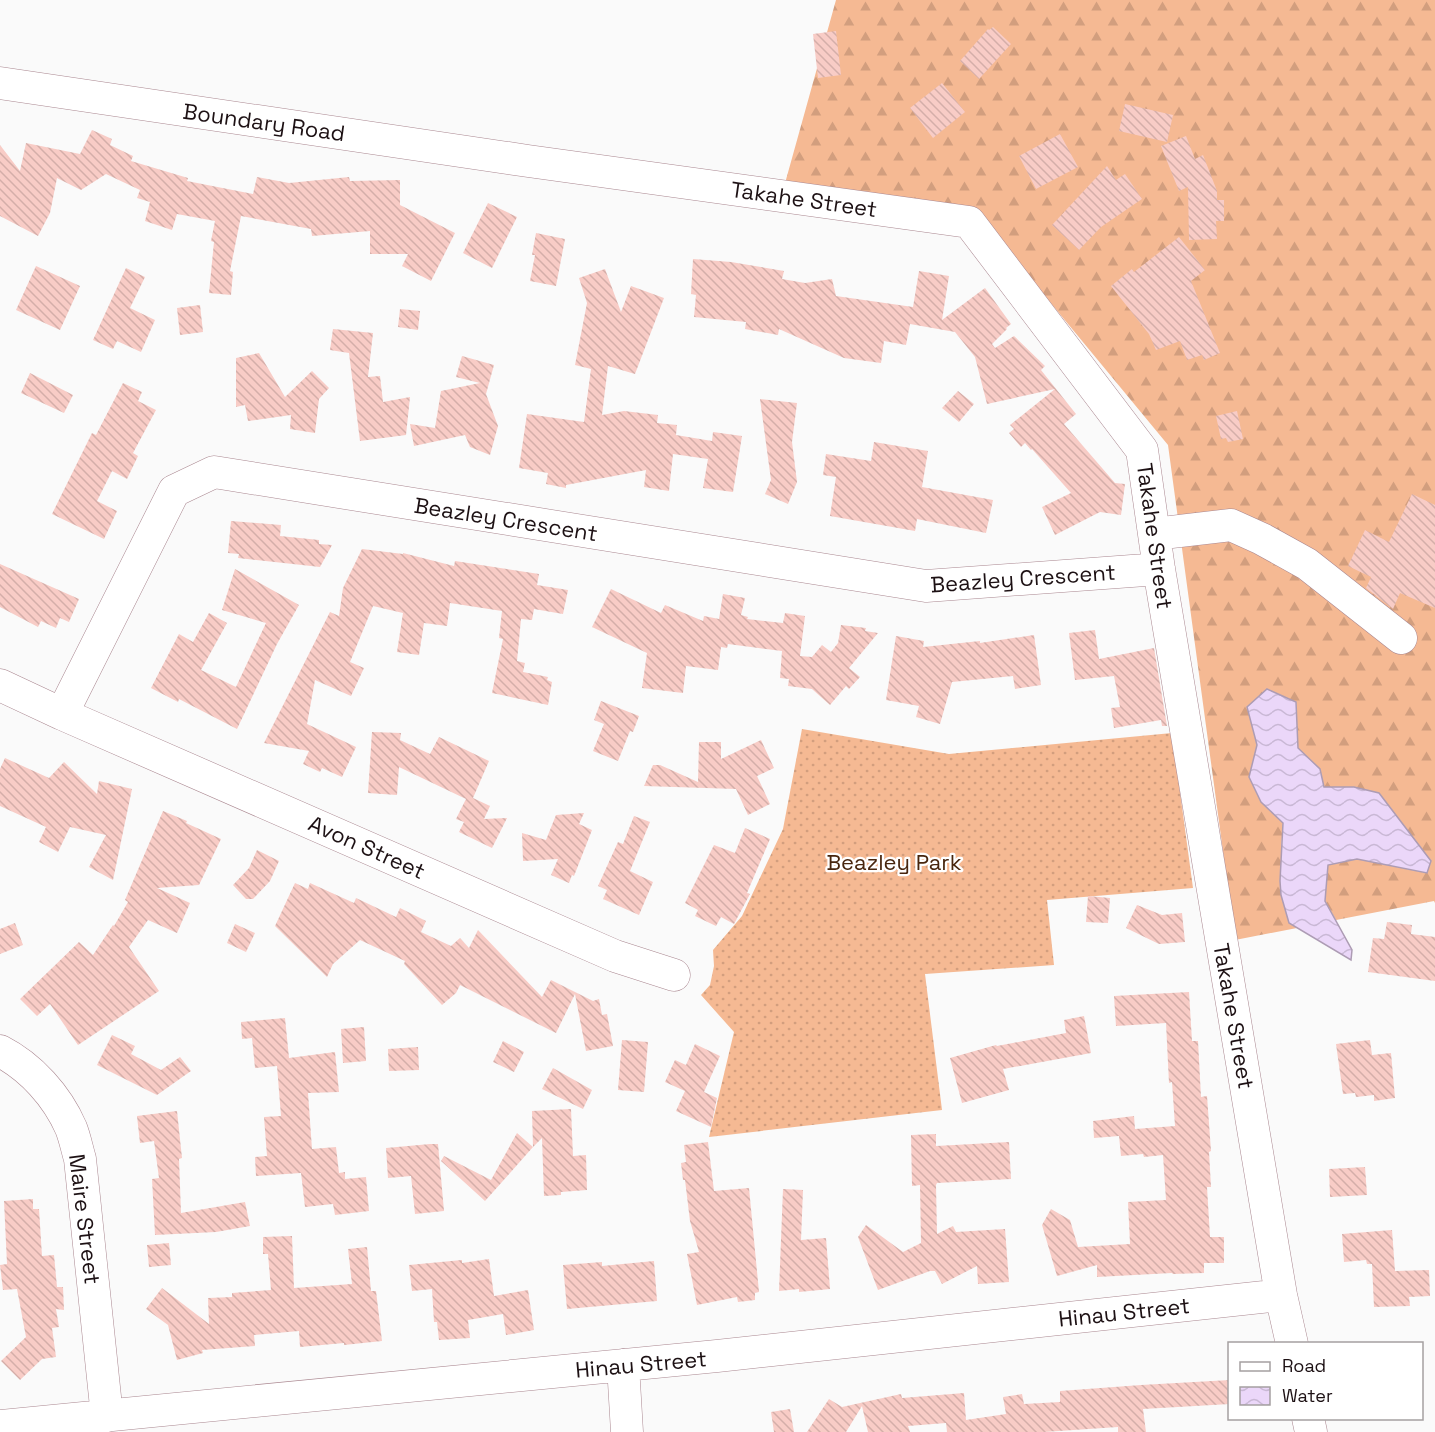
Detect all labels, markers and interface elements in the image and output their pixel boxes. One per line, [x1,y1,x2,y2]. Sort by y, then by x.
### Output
street label: Boundary Road [181,97,347,147]
street label: Takahe Street [729,175,879,223]
street label: Takahe Street [1131,461,1179,611]
street label: Beazley Crescent [412,491,600,547]
street label: Beazley Crescent [930,558,1116,598]
street label: Avon Street [304,809,430,885]
park label: Beazley Park [827,848,962,876]
street label: Takahe Street [1207,941,1261,1091]
street label: Maire Street [63,1152,107,1286]
street label: Hinau Street [1057,1291,1191,1333]
legend [1228,1342,1423,1420]
street label: Hinau Street [574,1344,708,1384]
text: Road [1282,1354,1326,1377]
text: Water [1282,1384,1333,1407]

